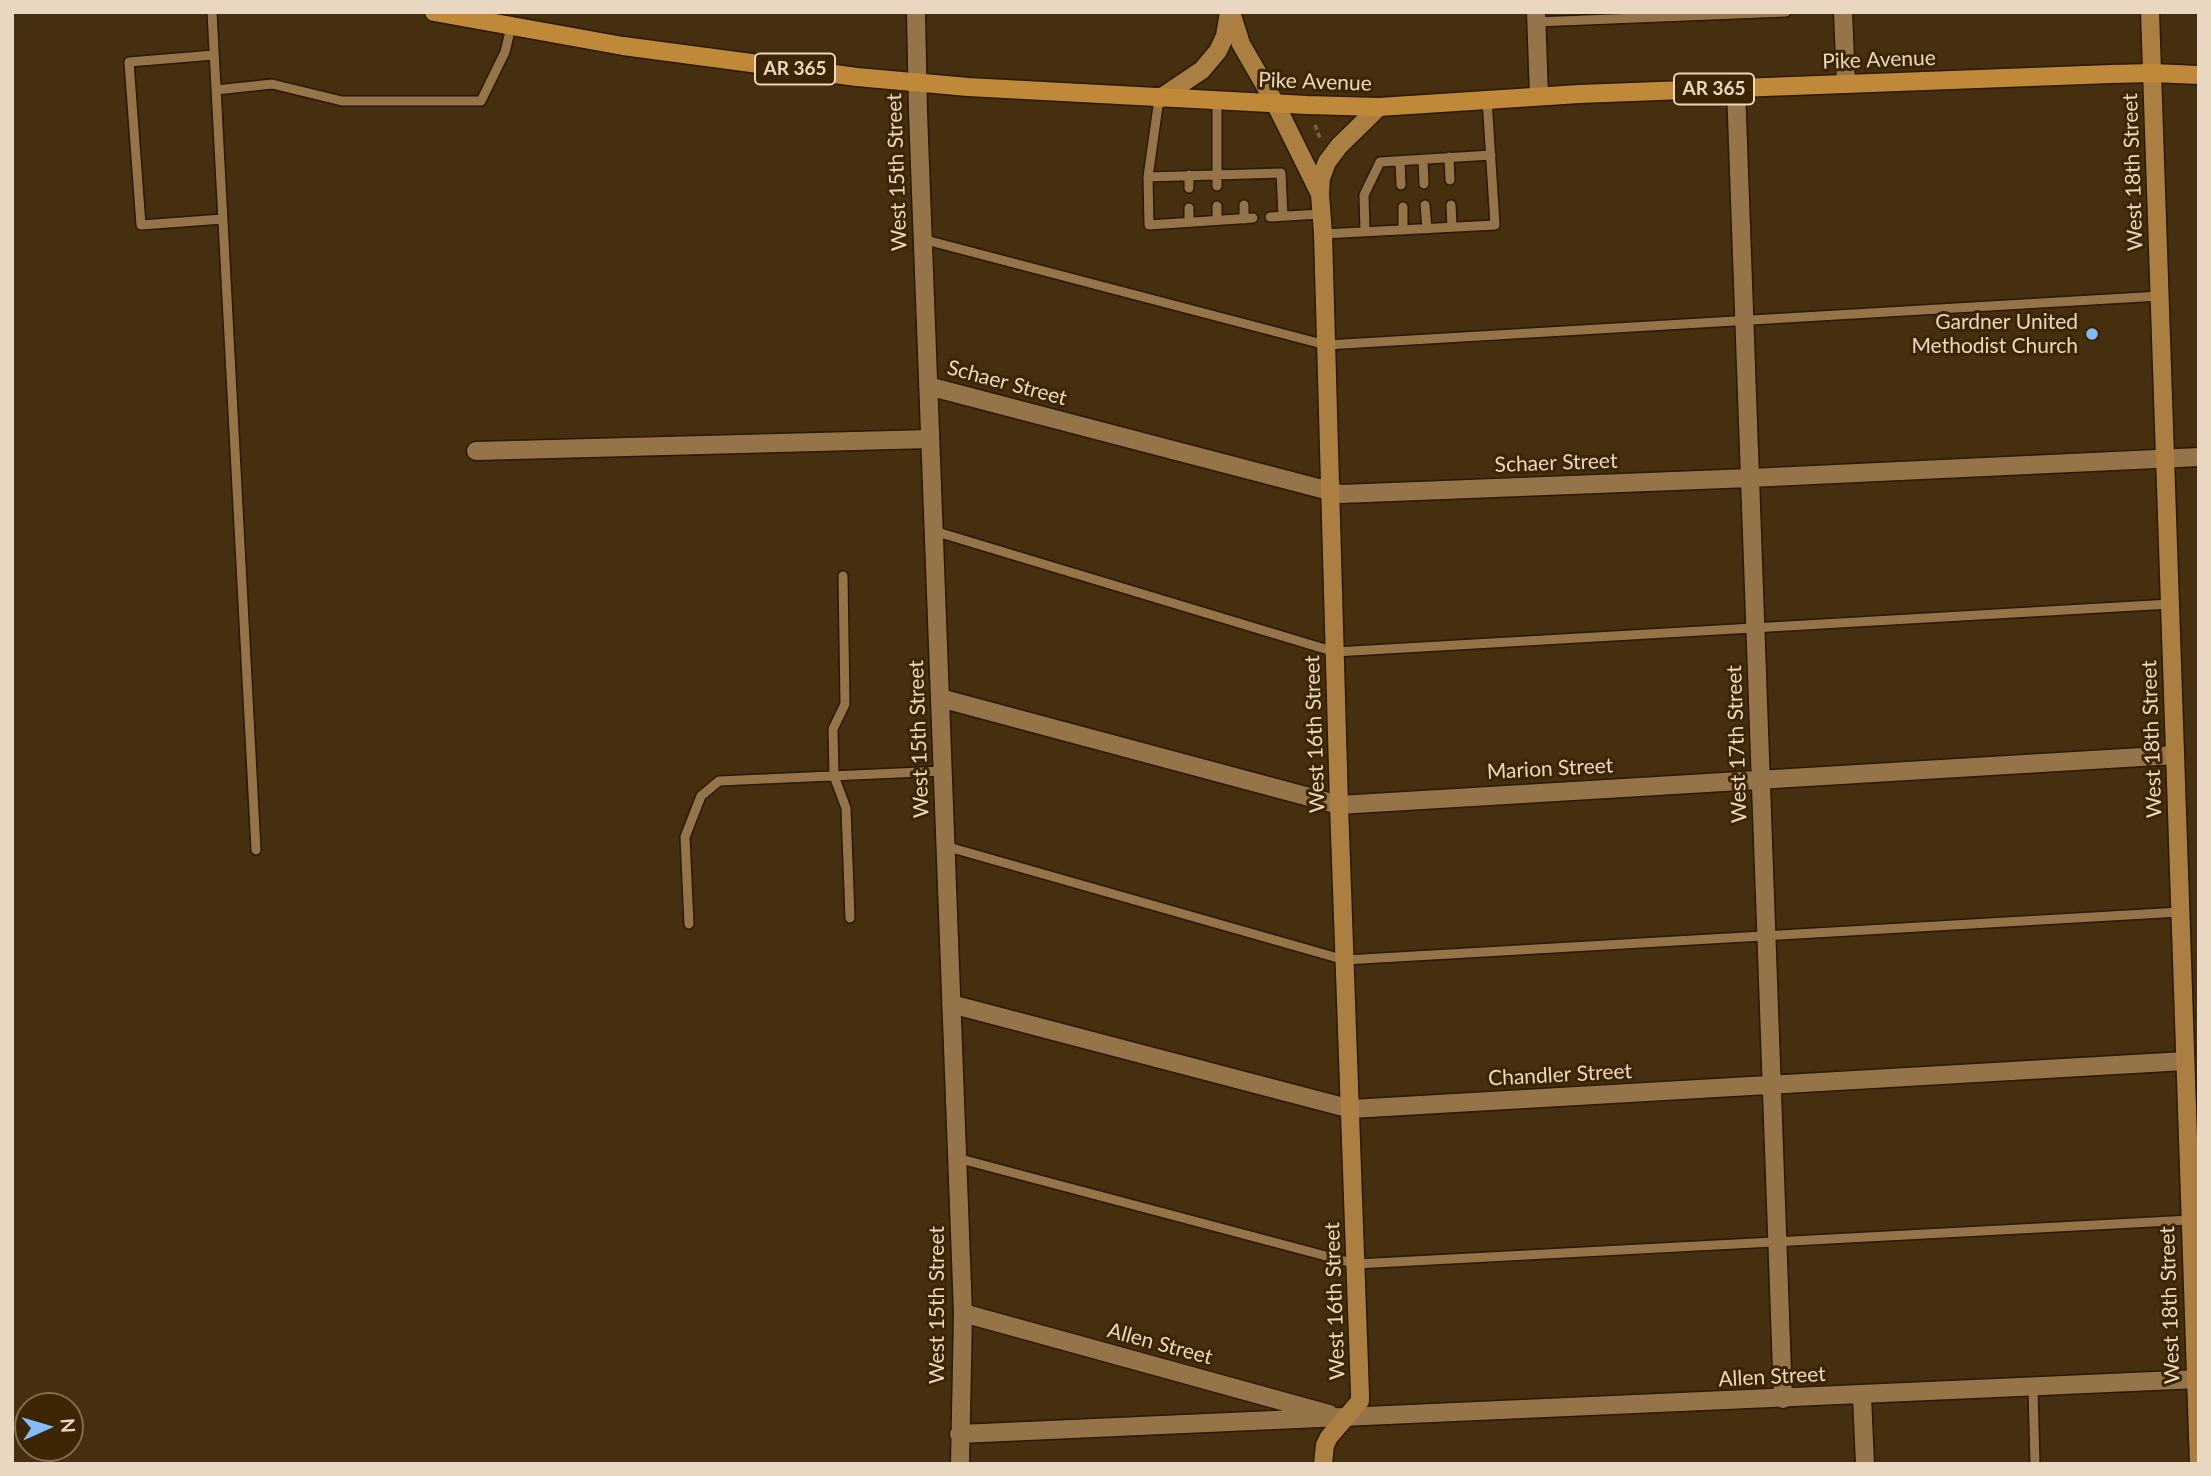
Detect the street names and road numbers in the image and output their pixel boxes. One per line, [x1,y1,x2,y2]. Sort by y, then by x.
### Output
street label: Pike Avenue [1822,45,1936,75]
road number: AR 365 [755,54,835,85]
street label: Pike Avenue [1258,67,1372,97]
road number: AR 365 [1674,74,1754,104]
street label: West 15th Street [882,93,912,251]
street label: West 18th Street [2118,93,2148,251]
street label: Schaer Street [944,355,1070,411]
street label: Schaer Street [1494,448,1618,478]
street label: West 16th Street [1300,655,1330,813]
street label: West 15th Street [904,660,934,818]
street label: West 18th Street [2137,660,2167,818]
street label: West 17th Street [1722,665,1752,823]
street label: Marion Street [1486,753,1614,785]
street label: Chandler Street [1487,1059,1633,1091]
street label: West 16th Street [1320,1222,1350,1380]
street label: West 15th Street [924,1226,950,1384]
street label: West 18th Street [2155,1226,2185,1384]
street label: Allen Street [1105,1318,1215,1370]
street label: Allen Street [1718,1362,1826,1392]

